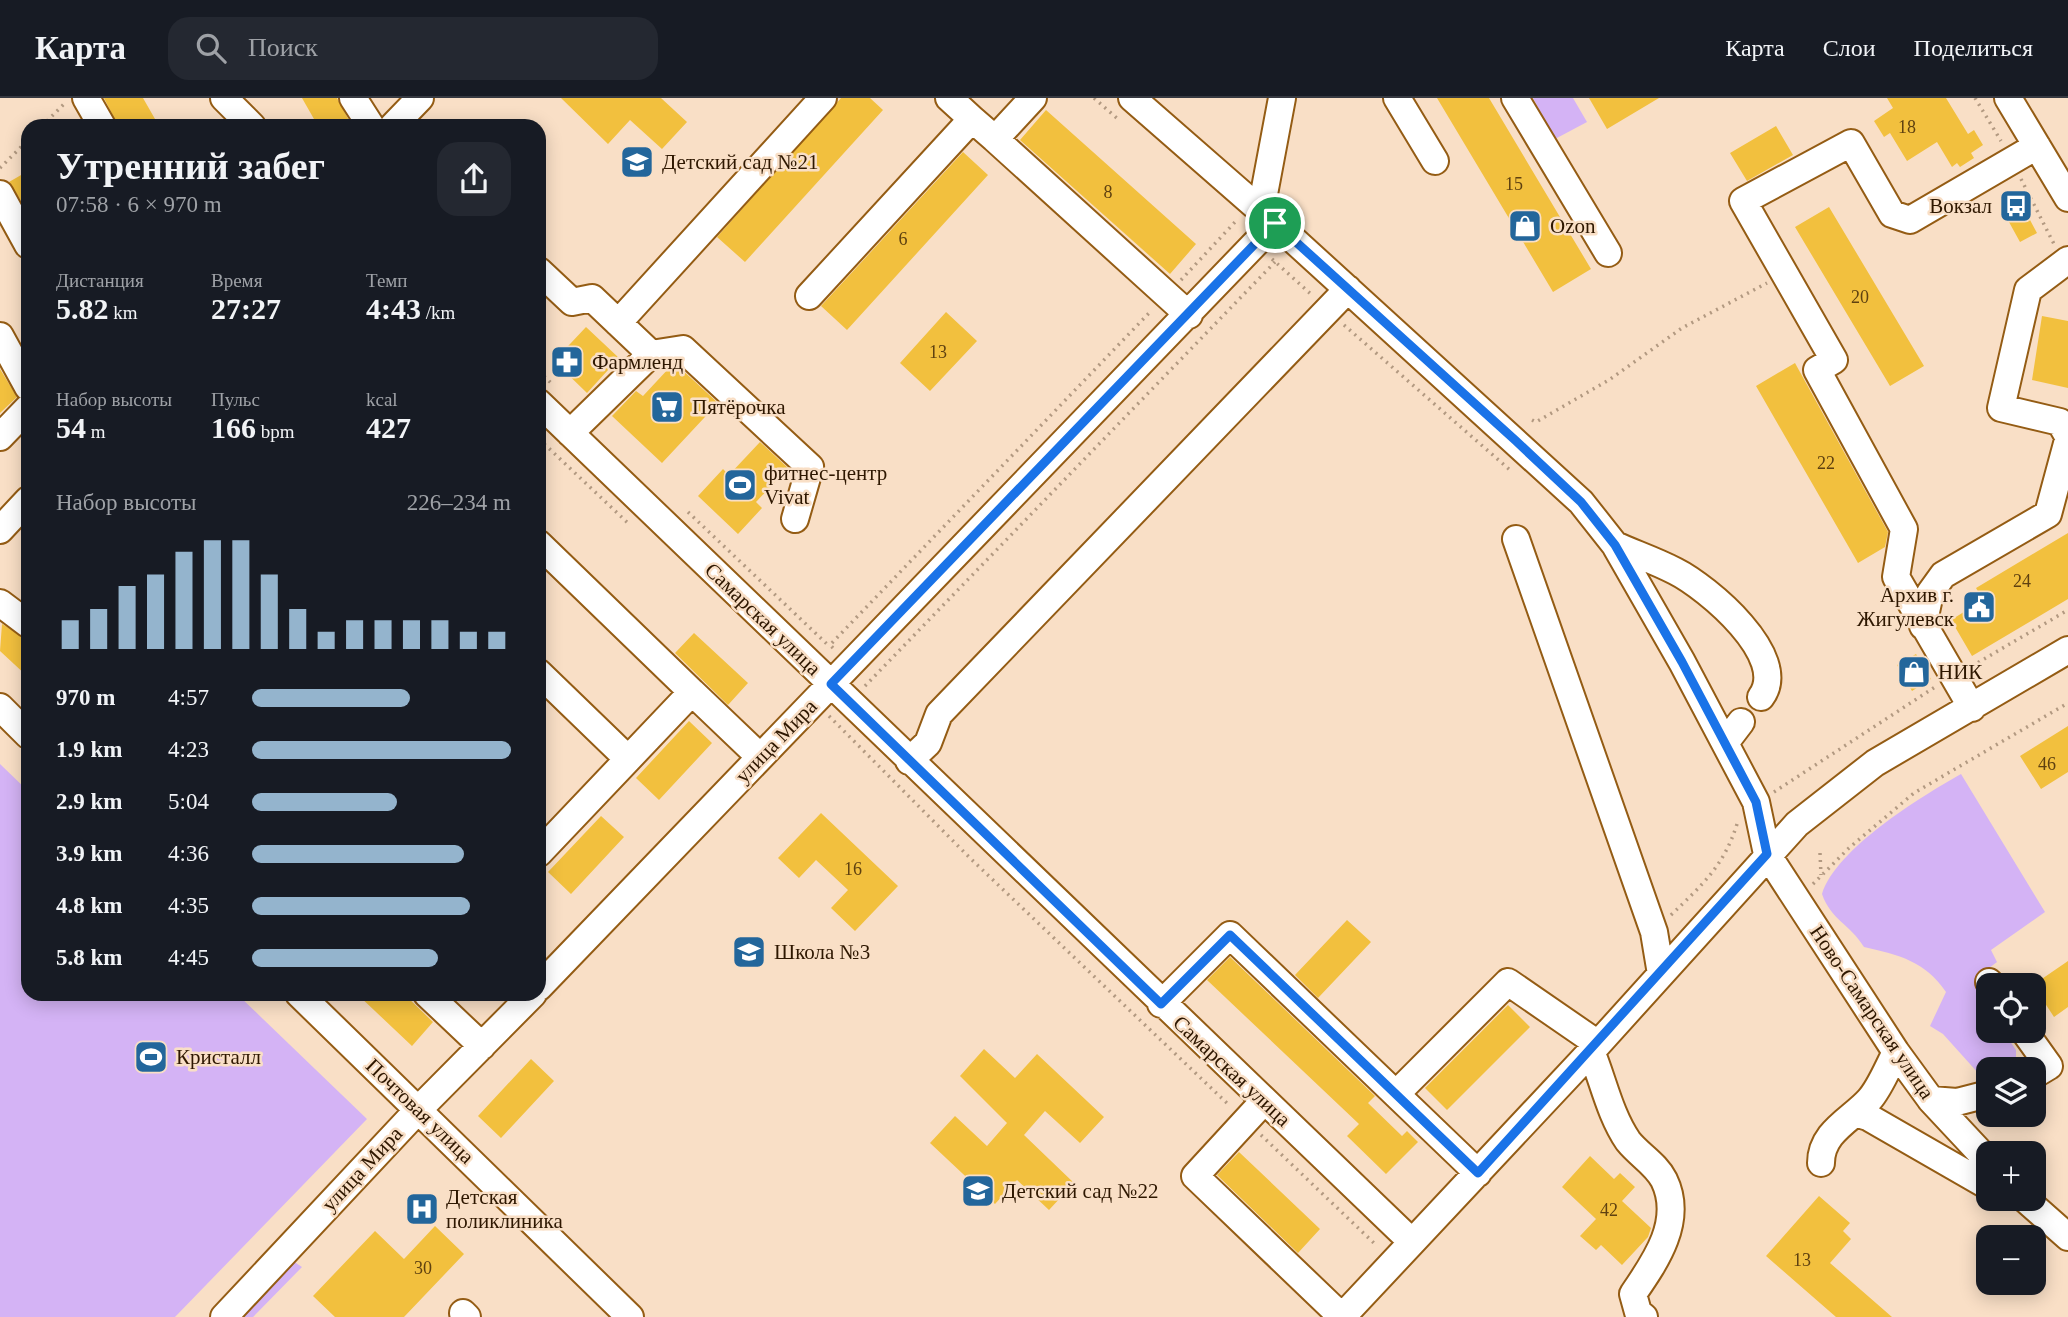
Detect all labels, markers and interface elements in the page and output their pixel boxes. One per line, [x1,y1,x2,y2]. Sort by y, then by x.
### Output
search box [168,17,658,80]
icon: search [192,29,230,67]
text: Карта [35,30,126,66]
text: Поиск [248,33,318,62]
text: Карта [1725,35,1785,61]
text: Слои [1823,35,1876,61]
text: Поделиться [1914,35,2033,61]
house number: 18 [1898,117,1916,137]
button: share [437,142,511,216]
school or university icon: Детский сад №21 [618,143,656,181]
text: Утренний забег [56,145,325,187]
place label: Детский сад №21 [662,150,818,174]
house number: 15 [1505,174,1523,194]
house number: 8 [1104,182,1113,202]
bus stop icon: Вокзал [1997,187,2035,225]
text: 07:58 · 6 × 970 m [56,192,222,217]
pin [1245,193,1305,253]
place label: Вокзал [1929,194,1992,218]
icon: arrive [1256,204,1294,242]
shop icon: Ozon [1506,207,1544,245]
place label: Ozon [1550,214,1596,238]
house number: 6 [899,229,908,249]
text: Дистанция [56,270,144,291]
text: Время [211,270,262,291]
text: Темп [366,270,408,291]
house number: 20 [1851,287,1869,307]
text: 5.82 [56,292,109,325]
text: 27:27 [211,292,281,325]
text: 4:43 [366,292,421,325]
text: km [109,302,138,323]
text: /km [421,302,455,323]
house number: 13 [929,342,947,362]
pharmacy icon: Фармленд [548,343,586,381]
place label: Фармленд [592,350,683,374]
supermarket icon: Пятёрочка [648,388,686,426]
text: Набор высоты [56,389,172,410]
text: Пульс [211,389,260,410]
text: kcal [366,389,398,410]
place label: Пятёрочка [692,395,786,419]
text: 54 [56,411,86,444]
text: 166 [211,411,256,444]
text: 427 [366,411,411,444]
text: m [86,421,106,442]
text: bpm [256,421,295,442]
house number: 22 [1817,453,1835,473]
place label: фитнес-центр Vivat [764,461,887,509]
sports icon: фитнес-центр Vivat [721,466,759,504]
text: Набор высоты [56,490,197,515]
text: 226–234 m [407,490,511,515]
street label: Самарская улица [700,558,826,681]
house number: 24 [2013,571,2031,591]
place label: Архив г. Жигулевск [1857,583,1955,631]
public building icon: Архив г. Жигулевск [1960,588,1998,626]
shop icon: НИК [1895,653,1933,691]
place label: НИК [1938,660,1983,684]
text: 970 m [56,685,115,710]
text: 4:57 [168,685,209,710]
street label: улица Мира [730,694,822,788]
text: 1.9 km [56,737,122,762]
text: 4:23 [168,737,209,762]
house number: 46 [2038,754,2056,774]
text: 2.9 km [56,789,122,814]
text: 5:04 [168,789,209,814]
text: 3.9 km [56,841,122,866]
text: 4:36 [168,841,209,866]
house number: 16 [844,859,862,879]
text: 4.8 km [56,893,122,918]
text: 4:35 [168,893,209,918]
street label: Ново-Самарская улица [1805,921,1940,1104]
school or university icon: Школа №3 [730,933,768,971]
place label: Школа №3 [774,940,870,964]
text: 5.8 km [56,945,122,970]
text: 4:45 [168,945,209,970]
map controls [1976,973,2046,1295]
button: locate [1976,973,2046,1043]
street label: Самарская улица [1168,1011,1296,1132]
sports icon: Кристалл [132,1038,170,1076]
place label: Кристалл [176,1045,261,1069]
street label: Почтовая улица [361,1053,479,1169]
button: layers [1976,1057,2046,1127]
street label: улица Мира [317,1121,408,1216]
button: + [1976,1141,2046,1211]
school or university icon: Детский сад №22 [959,1172,997,1210]
place label: Детский сад №22 [1002,1179,1158,1203]
place label: Детская поликлиника [446,1185,563,1233]
hospital icon: Детская поликлиника [403,1190,441,1228]
house number: 42 [1600,1200,1618,1220]
button: − [1976,1225,2046,1295]
house number: 13 [1793,1250,1811,1270]
house number: 30 [414,1258,432,1278]

